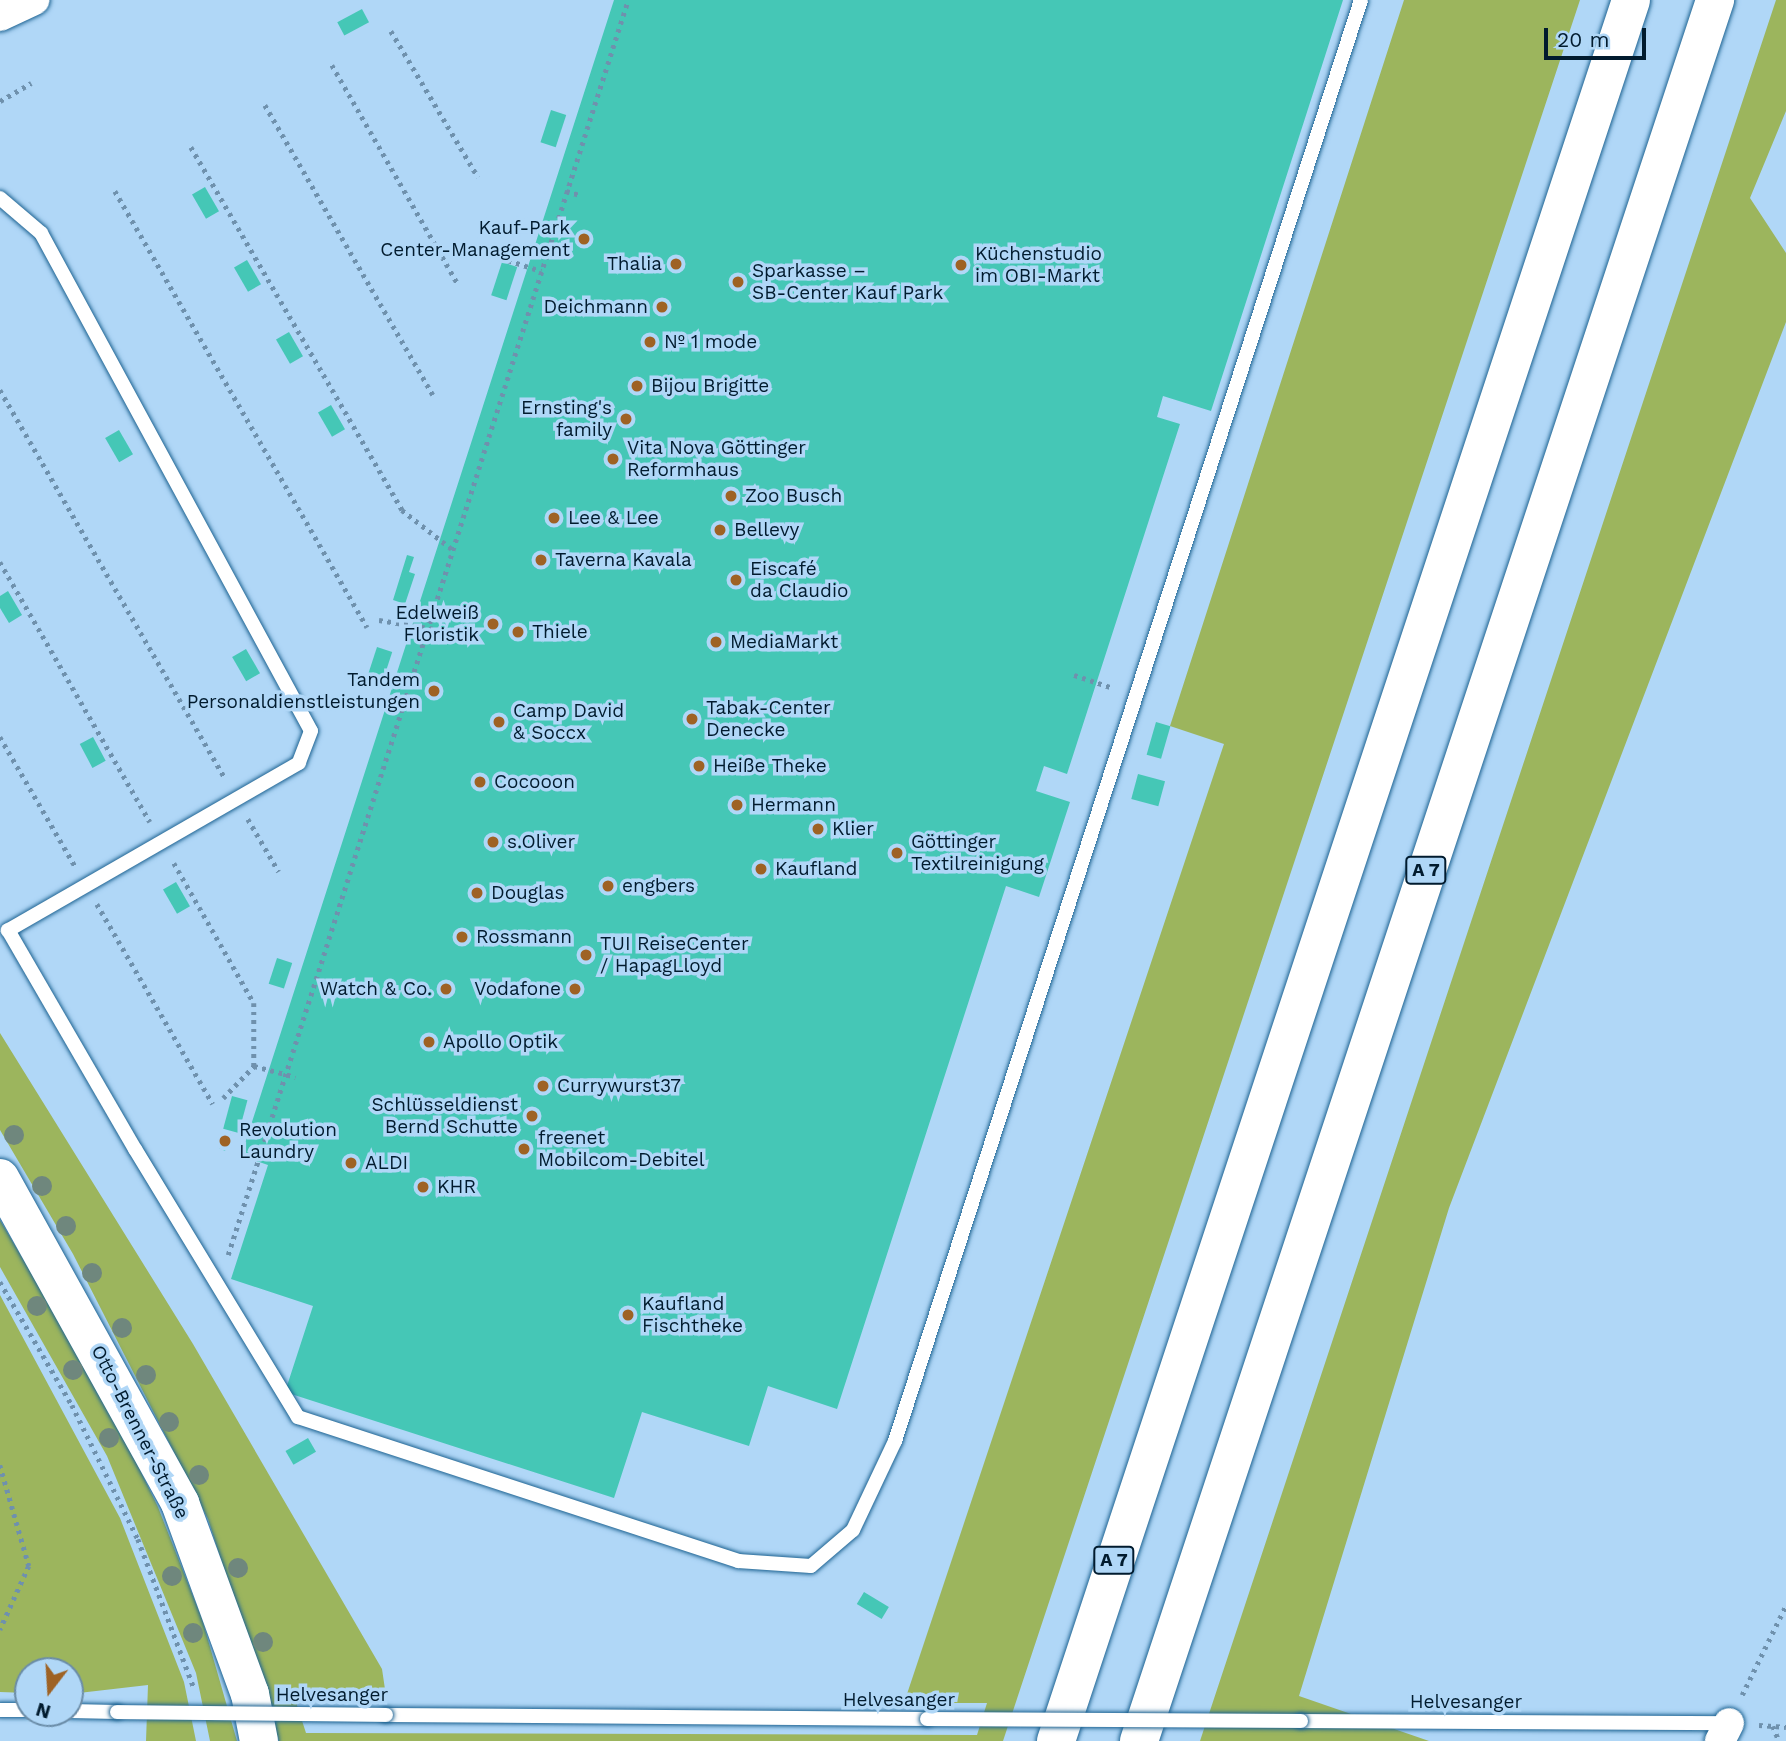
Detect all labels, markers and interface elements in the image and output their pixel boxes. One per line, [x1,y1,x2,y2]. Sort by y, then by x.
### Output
scale bar [1548,14,1650,58]
text: 20 m [1557,27,1609,52]
place label: Kauf-Park Center-Management [380,217,570,261]
marker: Kauf-Park Center-Management [576,231,592,247]
place label: Küchenstudio im OBI-Markt [975,243,1102,287]
place label: Thalia [607,253,662,275]
marker: Thalia [668,256,684,272]
marker: Küchenstudio im OBI-Markt [953,257,969,273]
place label: Sparkasse – SB-Center Kauf Park [752,260,945,304]
marker: Sparkasse – SB-Center Kauf Park [730,274,746,290]
place label: Deichmann [544,296,648,318]
marker: Deichmann [654,299,670,315]
place label: № 1 mode [664,331,758,353]
marker: № 1 mode [642,334,658,350]
place label: Bijou Brigitte [651,375,769,397]
marker: Bijou Brigitte [629,378,645,394]
place label: Ernsting's family [521,397,612,441]
marker: Ernsting's family [618,411,634,427]
place label: Vita Nova Göttinger Reformhaus [627,437,807,481]
marker: Vita Nova Göttinger Reformhaus [605,451,621,467]
place label: Zoo Busch [745,485,842,507]
marker: Zoo Busch [723,488,739,504]
place label: Lee & Lee [568,507,659,529]
marker: Lee & Lee [546,510,562,526]
place label: Bellevy [734,519,799,541]
marker: Bellevy [712,522,728,538]
place label: Taverna Kavala [555,549,692,571]
marker: Taverna Kavala [533,552,549,568]
place label: Eiscafé da Claudio [750,558,849,602]
marker: Eiscafé da Claudio [728,572,744,588]
place label: Edelweiß Floristik [396,602,479,646]
marker: Edelweiß Floristik [485,616,501,632]
place label: Thiele [532,621,588,643]
marker: Thiele [510,624,526,640]
place label: MediaMarkt [730,631,838,653]
marker: MediaMarkt [708,634,724,650]
place label: Tandem Personaldienstleistungen [187,669,420,713]
marker: Tandem Personaldienstleistungen [426,683,442,699]
place label: Tabak-Center Denecke [706,697,831,741]
place label: Camp David & Soccx [513,700,624,744]
marker: Tabak-Center Denecke [684,711,700,727]
marker: Camp David & Soccx [491,714,507,730]
place label: Heiße Theke [713,755,827,777]
marker: Heiße Theke [691,758,707,774]
place label: Cocooon [494,771,575,793]
marker: Cocooon [472,774,488,790]
place label: Hermann [751,794,836,816]
marker: Hermann [729,797,745,813]
place label: Klier [832,818,874,840]
marker: Klier [810,821,826,837]
place label: s.Oliver [507,831,575,853]
place label: Göttinger Textilreinigung [911,831,1044,875]
marker: s.Oliver [485,834,501,850]
marker: Göttinger Textilreinigung [889,845,905,861]
road number: A 7 [1403,856,1449,884]
place label: Kaufland [775,858,857,880]
marker: Kaufland [753,861,769,877]
place label: engbers [622,875,695,897]
marker: engbers [600,878,616,894]
place label: Douglas [491,882,565,904]
marker: Douglas [469,885,485,901]
place label: Rossmann [476,926,572,948]
marker: Rossmann [454,929,470,945]
place label: TUI ReiseCenter / HapagLloyd [600,933,749,977]
marker: TUI ReiseCenter / HapagLloyd [578,947,594,963]
place label: Watch & Co. [320,978,432,1000]
place label: Vodafone [474,978,561,1000]
marker: Watch & Co. [438,981,454,997]
marker: Vodafone [567,981,583,997]
place label: Apollo Optik [443,1031,558,1053]
marker: Apollo Optik [421,1034,437,1050]
place label: Currywurst37 [557,1075,681,1097]
marker: Currywurst37 [535,1078,551,1094]
place label: Schlüsseldienst Bernd Schutte [371,1094,518,1138]
marker: Schlüsseldienst Bernd Schutte [524,1108,540,1124]
place label: Revolution Laundry [239,1119,337,1163]
place label: freenet Mobilcom-Debitel [538,1127,704,1171]
marker: Revolution Laundry [217,1133,233,1149]
marker: freenet Mobilcom-Debitel [516,1141,532,1157]
place label: ALDI [365,1152,408,1174]
marker: ALDI [343,1155,359,1171]
place label: KHR [437,1176,476,1198]
marker: KHR [415,1179,431,1195]
place label: Kaufland Fischtheke [642,1293,743,1337]
marker: Kaufland Fischtheke [620,1307,636,1323]
street label: Otto-Brenner-Straße [86,1341,194,1523]
road number: A 7 [1091,1546,1137,1574]
north arrow [14,1657,84,1727]
street label: Helvesanger [276,1684,388,1706]
street label: Helvesanger [843,1689,955,1711]
street label: Helvesanger [1410,1691,1522,1713]
text: N [33,1698,53,1724]

